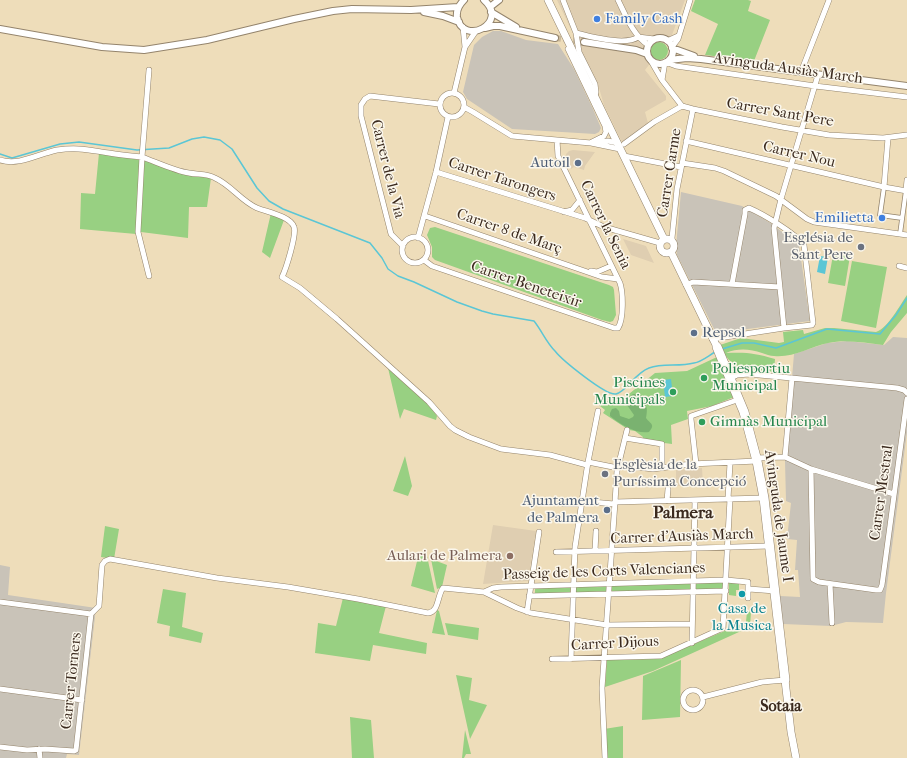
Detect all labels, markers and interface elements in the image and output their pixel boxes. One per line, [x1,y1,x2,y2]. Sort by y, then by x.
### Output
place label: Family Cash [605,10,683,28]
marker: Family Cash [592,14,602,24]
street label: Avinguda Ausiàs March [712,50,864,88]
street label: Carrer Sant Pere [725,95,835,131]
street label: Carrer de la Via [366,118,408,220]
street label: Carrer Carme [654,127,686,219]
street label: Carrer Nou [761,138,837,172]
street label: Carrer Tarongers [446,154,558,206]
place label: Autoil [531,154,570,172]
marker: Autoil [573,158,583,168]
street label: Carrer la Senia [576,178,634,272]
street label: Carrer 8 de Març [454,206,564,258]
place label: Emilietta [814,209,874,227]
marker: Emilietta [877,213,887,223]
place label: Església de Sant Pere [783,229,853,264]
marker: Església de Sant Pere [856,242,866,252]
street label: Carrer Beneteixir [468,258,584,312]
place label: Repsol [702,324,745,342]
marker: Repsol [689,328,699,338]
place label: Poliesportiu Municipal [712,360,790,395]
marker: Poliesportiu Municipal [699,373,709,383]
place label: Piscines Municipals [594,374,665,409]
marker: Piscines Municipals [668,387,678,397]
place label: Gimnàs Municipal [710,413,827,431]
marker: Gimnàs Municipal [697,417,707,427]
street label: Carrer Mestral [866,444,898,542]
street label: Avinguda de Jaume I [760,449,796,583]
place label: Esglèsia de la Puríssima Concepció [613,456,746,491]
marker: Esglèsia de la Puríssima Concepció [600,469,610,479]
place label: Ajuntament de Palmera [522,492,599,527]
district label: Palmera [653,504,713,524]
marker: Ajuntament de Palmera [602,505,612,515]
street label: Carrer d'Ausiàs March [610,526,754,548]
place label: Aulari de Palmera [387,547,502,565]
marker: Aulari de Palmera [505,551,515,561]
street label: Passeig de les Corts Valencianes [502,559,706,585]
marker: Casa de la Musica [737,589,747,599]
place label: Casa de la Musica [712,600,772,635]
street label: Carrer Torners [58,632,86,730]
street label: Carrer Dijous [571,633,659,655]
district label: Sotaia [760,697,802,717]

